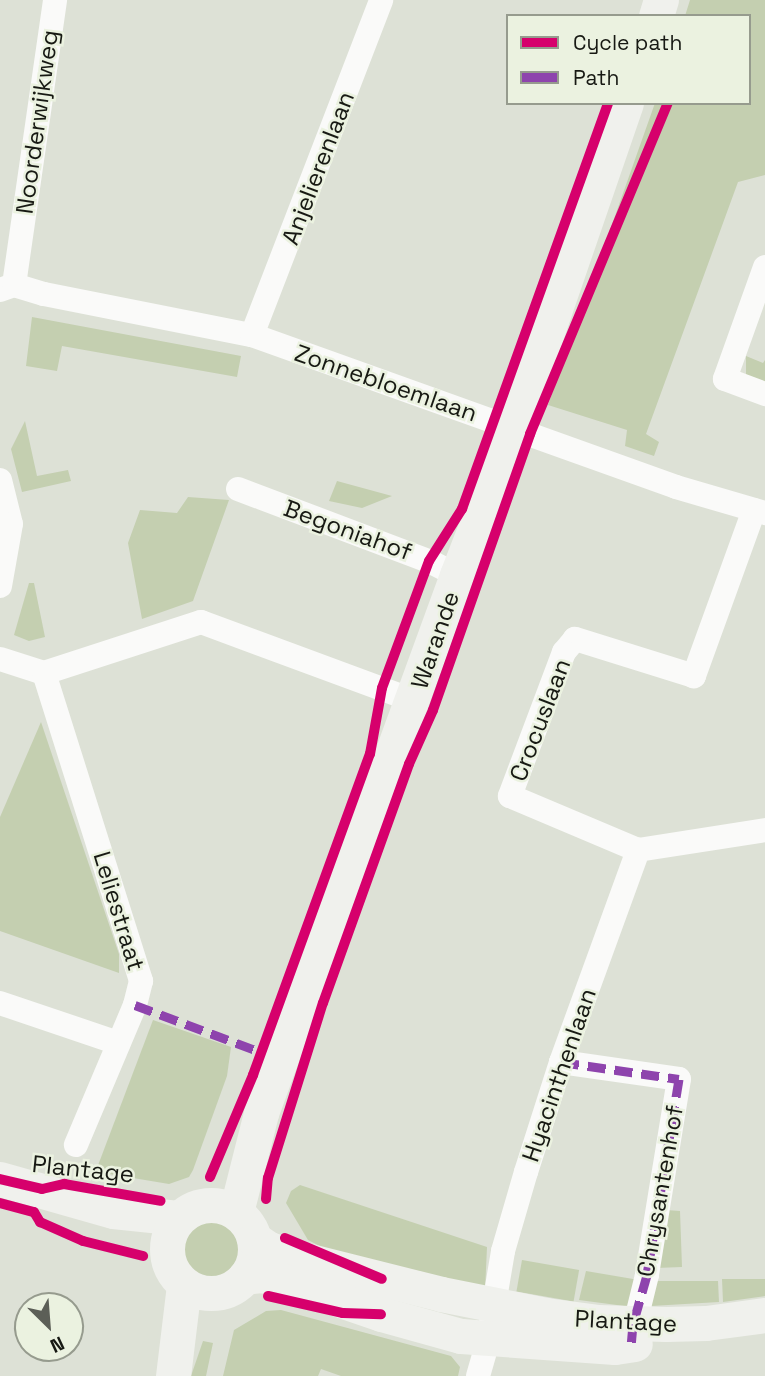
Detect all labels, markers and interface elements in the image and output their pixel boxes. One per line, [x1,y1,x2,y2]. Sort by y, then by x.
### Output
legend [506,14,751,105]
street label: Noorderwijkweg [10,28,64,216]
text: Cycle path [573,29,682,56]
text: Path [573,64,619,91]
street label: Anjelierenlaan [276,87,360,249]
street label: Zonnebloemlaan [291,338,481,428]
street label: Begoniahof [280,493,416,567]
street label: Warande [405,587,465,693]
street label: Crocuslaan [503,655,577,785]
street label: Leliestraat [87,848,151,974]
street label: Hyacinthenlaan [516,985,602,1165]
street label: Chrysantenhof [631,1103,689,1279]
street label: Plantage [31,1149,135,1189]
north arrow [14,1292,84,1362]
street label: Plantage [574,1304,678,1338]
text: N [46,1331,68,1359]

